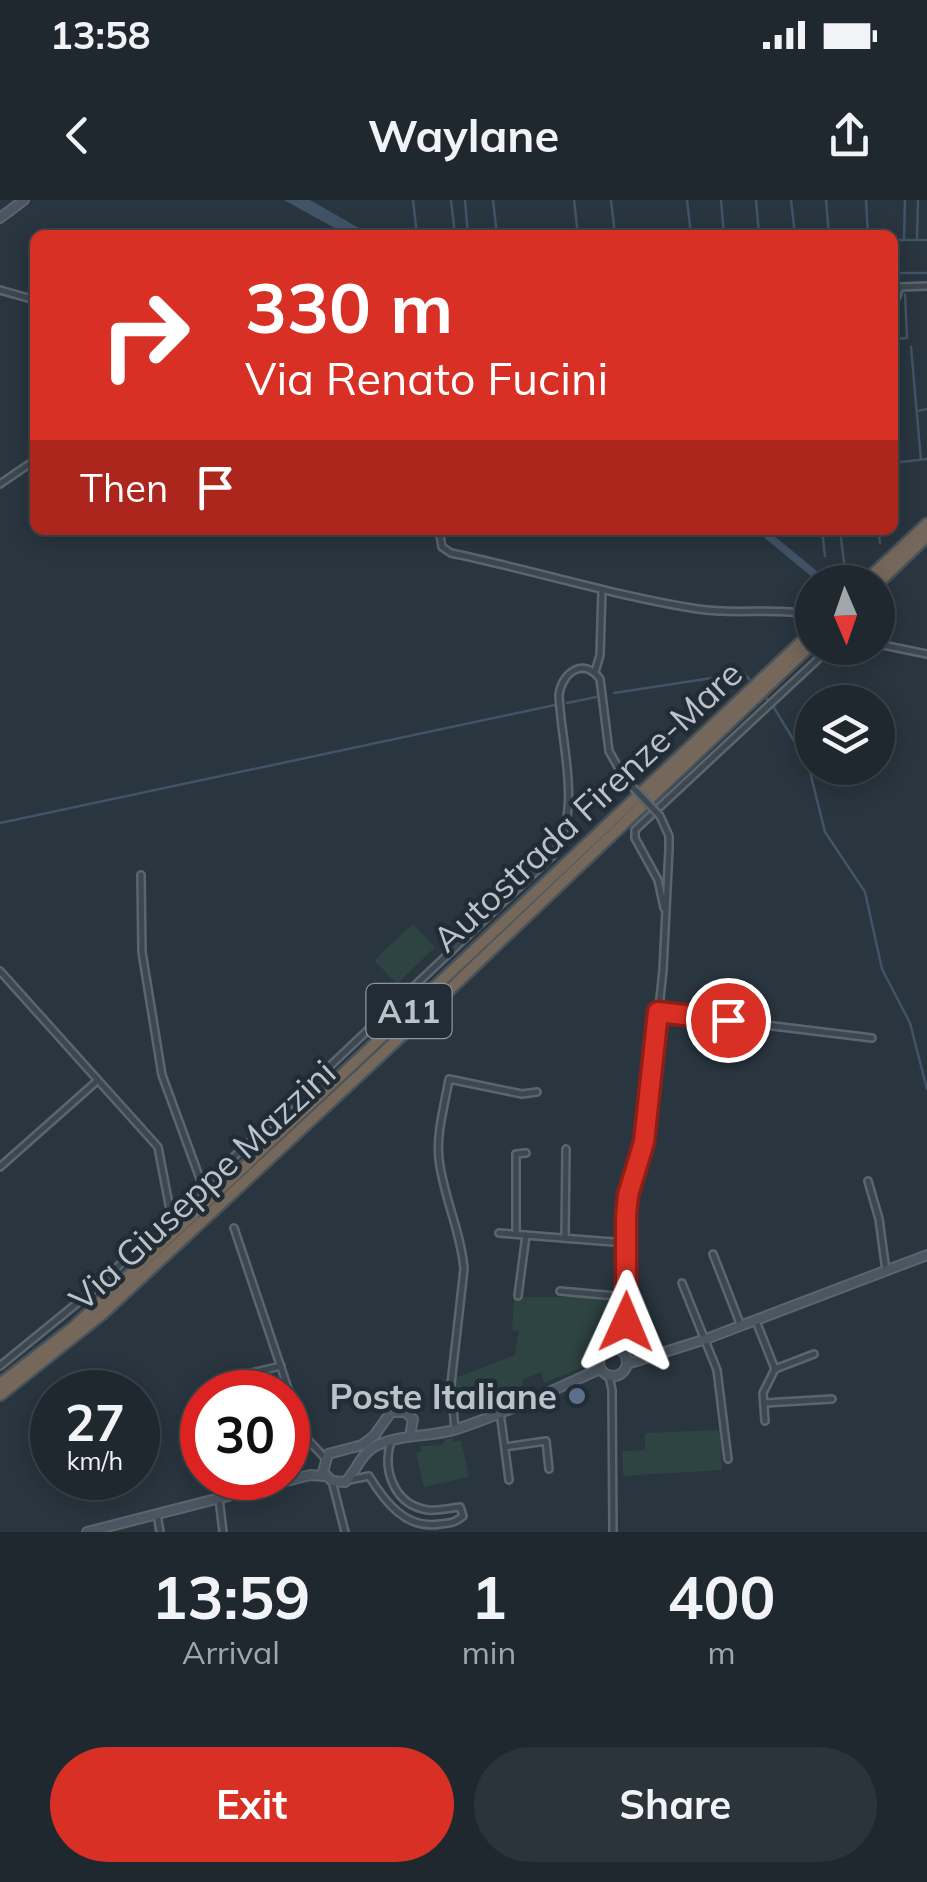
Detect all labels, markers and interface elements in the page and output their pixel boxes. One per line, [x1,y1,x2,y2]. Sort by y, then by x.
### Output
text: 13:58 [50,11,151,59]
text: Waylane [368,107,559,163]
icon: back [50,108,105,163]
icon: share [822,108,877,163]
text: 330 m [245,263,453,351]
icon: right [80,270,210,400]
text: Via Renato Fucini [245,350,608,406]
icon: arrive [188,460,243,515]
text: Then [80,464,168,512]
north arrow [795,565,895,665]
map controls [795,565,895,785]
street label: Autostrada Firenze-Mare [423,651,751,961]
button: layers [795,685,895,785]
pin [686,978,771,1063]
road number: A11 [366,984,452,1038]
icon: arrive [701,993,756,1048]
street label: Via Giuseppe Mazzini [60,1050,344,1320]
position arrow [574,1270,678,1374]
speed limit sign: 30 [180,1370,310,1500]
place label: Poste Italiane [329,1374,557,1418]
marker: Poste Italiane [566,1385,588,1407]
text: 27 [65,1391,125,1454]
text: km/h [67,1445,123,1476]
text: 13:59 [151,1559,310,1634]
text: 1 [471,1559,507,1634]
text: 400 [668,1559,776,1634]
text: Arrival [182,1632,280,1672]
text: min [462,1632,516,1672]
text: m [708,1632,736,1672]
button: Exit [50,1747,454,1862]
button: Share [474,1747,877,1862]

